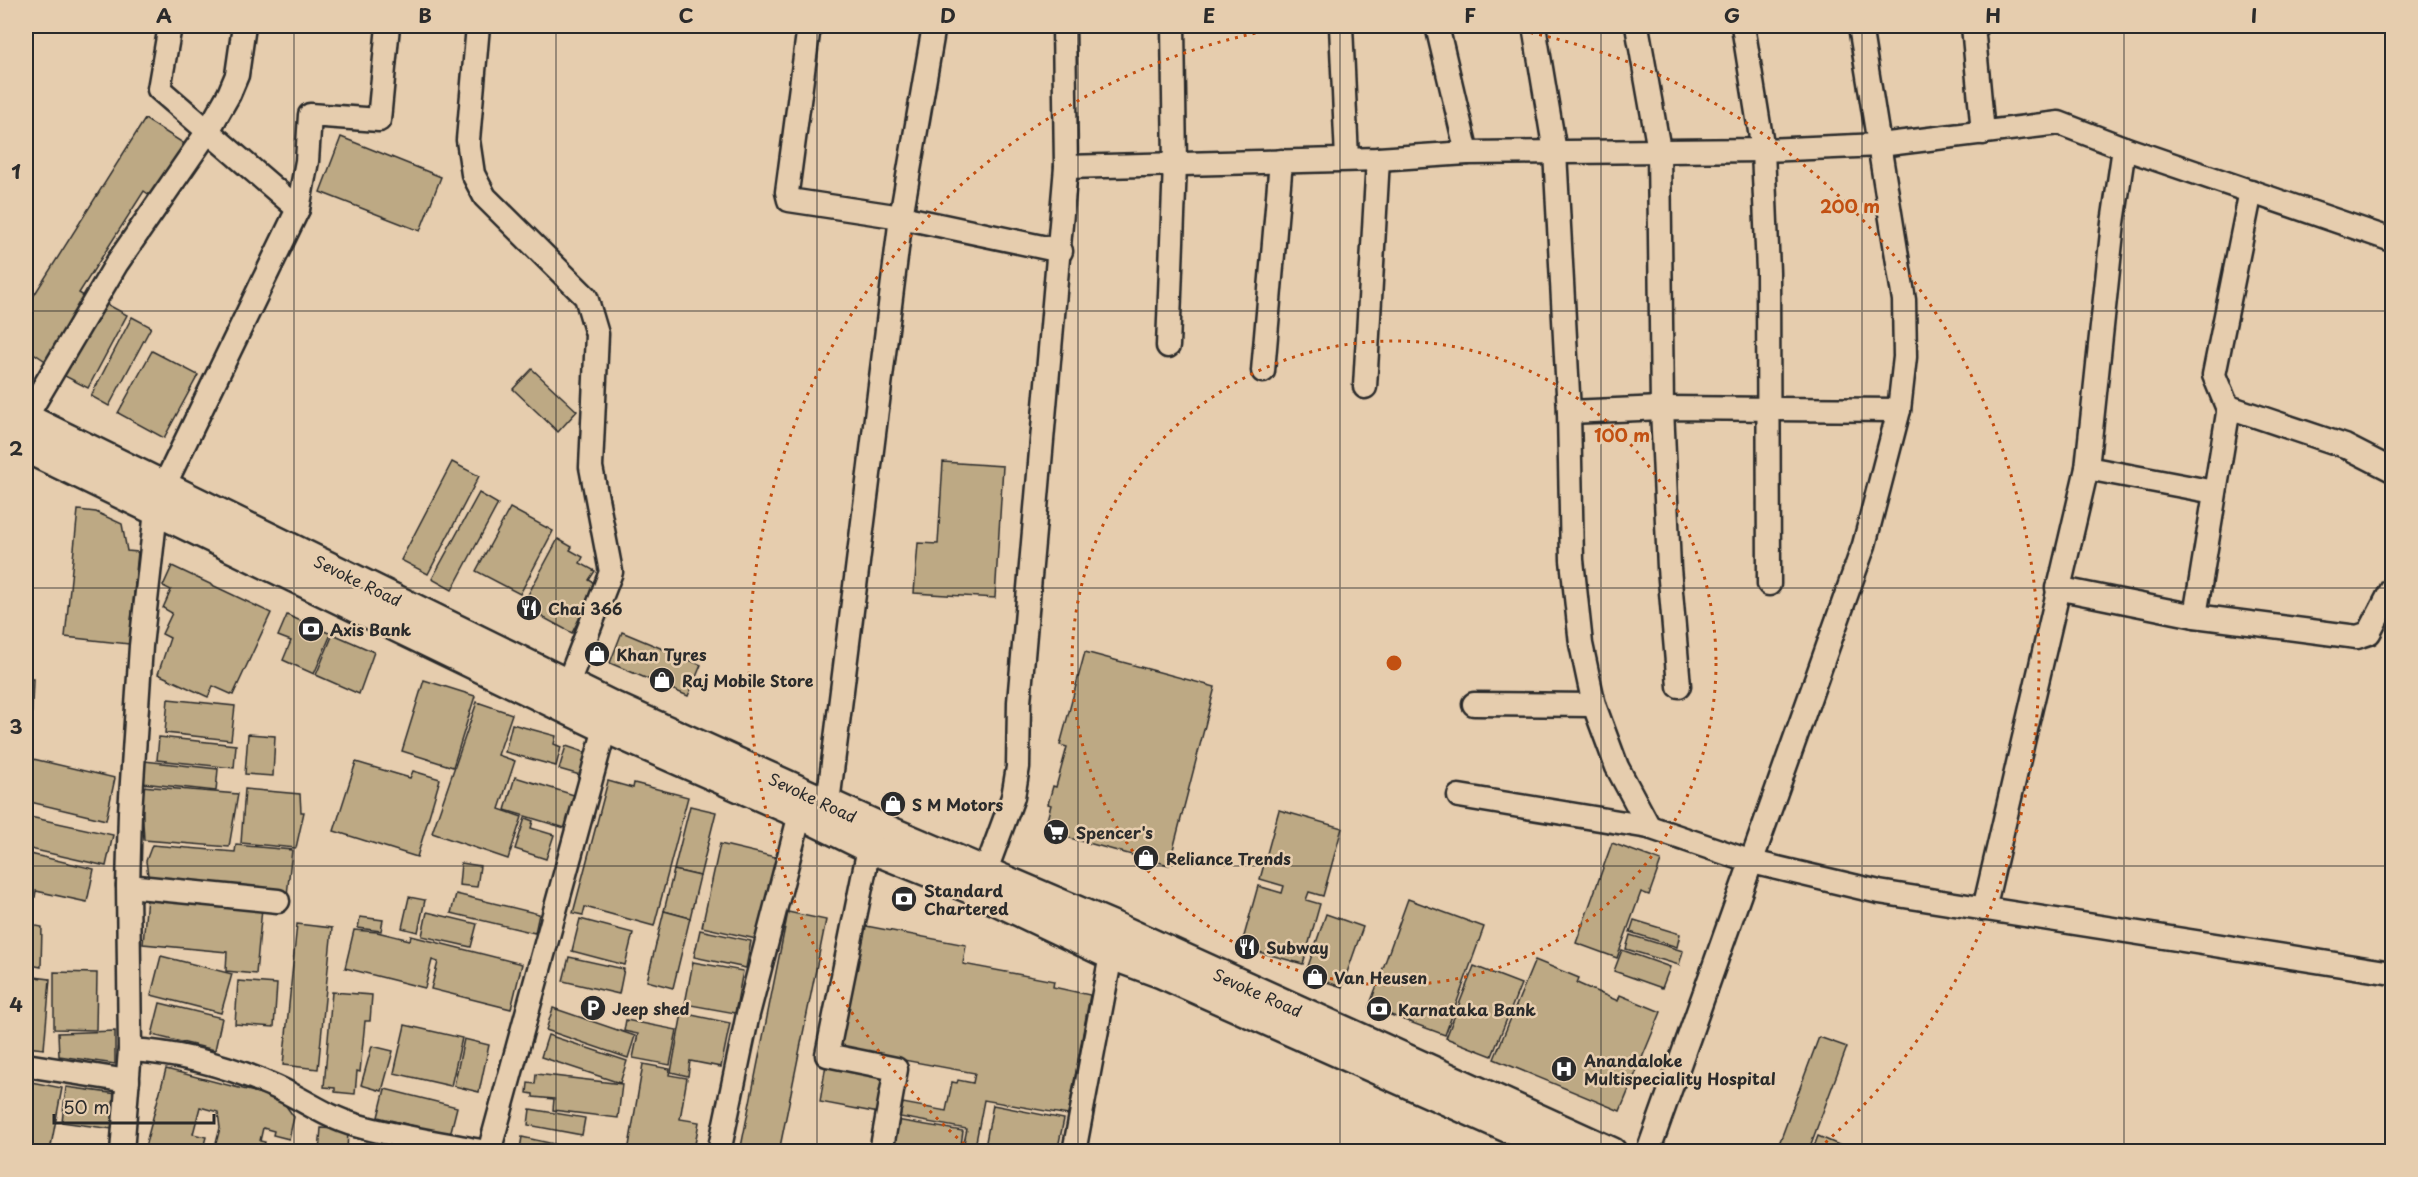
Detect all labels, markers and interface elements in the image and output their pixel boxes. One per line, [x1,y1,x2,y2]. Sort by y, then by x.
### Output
text: A [156,0,172,30]
text: B [418,0,432,30]
text: C [678,0,694,30]
text: D [940,0,956,30]
text: E [1203,0,1215,30]
text: F [1464,0,1476,30]
text: G [1724,0,1740,30]
text: H [1985,0,2001,30]
text: I [2251,0,2257,30]
text: 1 [11,156,21,186]
text: 200 m [1820,192,1880,219]
text: 100 m [1594,421,1650,448]
text: 2 [9,433,23,463]
street label: Sevoke Road [310,548,406,612]
restaurant icon: Chai 366 [514,593,544,623]
place label: Chai 366 [548,596,623,620]
bank icon: Axis Bank [296,614,326,644]
place label: Axis Bank [330,617,412,641]
shop icon: Khan Tyres [582,639,612,669]
place label: Khan Tyres [616,642,707,666]
centre of rings [1384,653,1404,673]
shop icon: Raj Mobile Store [647,665,677,695]
place label: Raj Mobile Store [682,668,814,692]
text: 3 [9,711,23,741]
street label: Sevoke Road [765,766,861,828]
shop icon: S M Motors [878,789,908,819]
place label: S M Motors [912,792,1004,816]
supermarket icon: Spencer's [1041,817,1071,847]
place label: Spencer's [1076,820,1153,844]
shop icon: Reliance Trends [1131,843,1161,873]
place label: Reliance Trends [1166,846,1291,870]
place label: Standard Chartered [924,878,1009,920]
bank icon: Standard Chartered [889,884,919,914]
restaurant icon: Subway [1232,932,1262,962]
place label: Subway [1266,935,1329,959]
street label: Sevoke Road [1210,962,1306,1022]
shop icon: Van Heusen [1300,962,1330,992]
place label: Van Heusen [1334,965,1427,989]
text: 4 [9,989,23,1019]
parking icon: Jeep shed [578,993,608,1023]
bank icon: Karnataka Bank [1364,994,1394,1024]
place label: Jeep shed [612,996,690,1020]
place label: Karnataka Bank [1398,997,1536,1021]
place label: Anandaloke Multispeciality Hospital [1583,1048,1776,1090]
hospital icon: Anandaloke Multispeciality Hospital [1549,1054,1579,1084]
scale bar [54,1087,214,1125]
text: 50 m [63,1093,110,1120]

